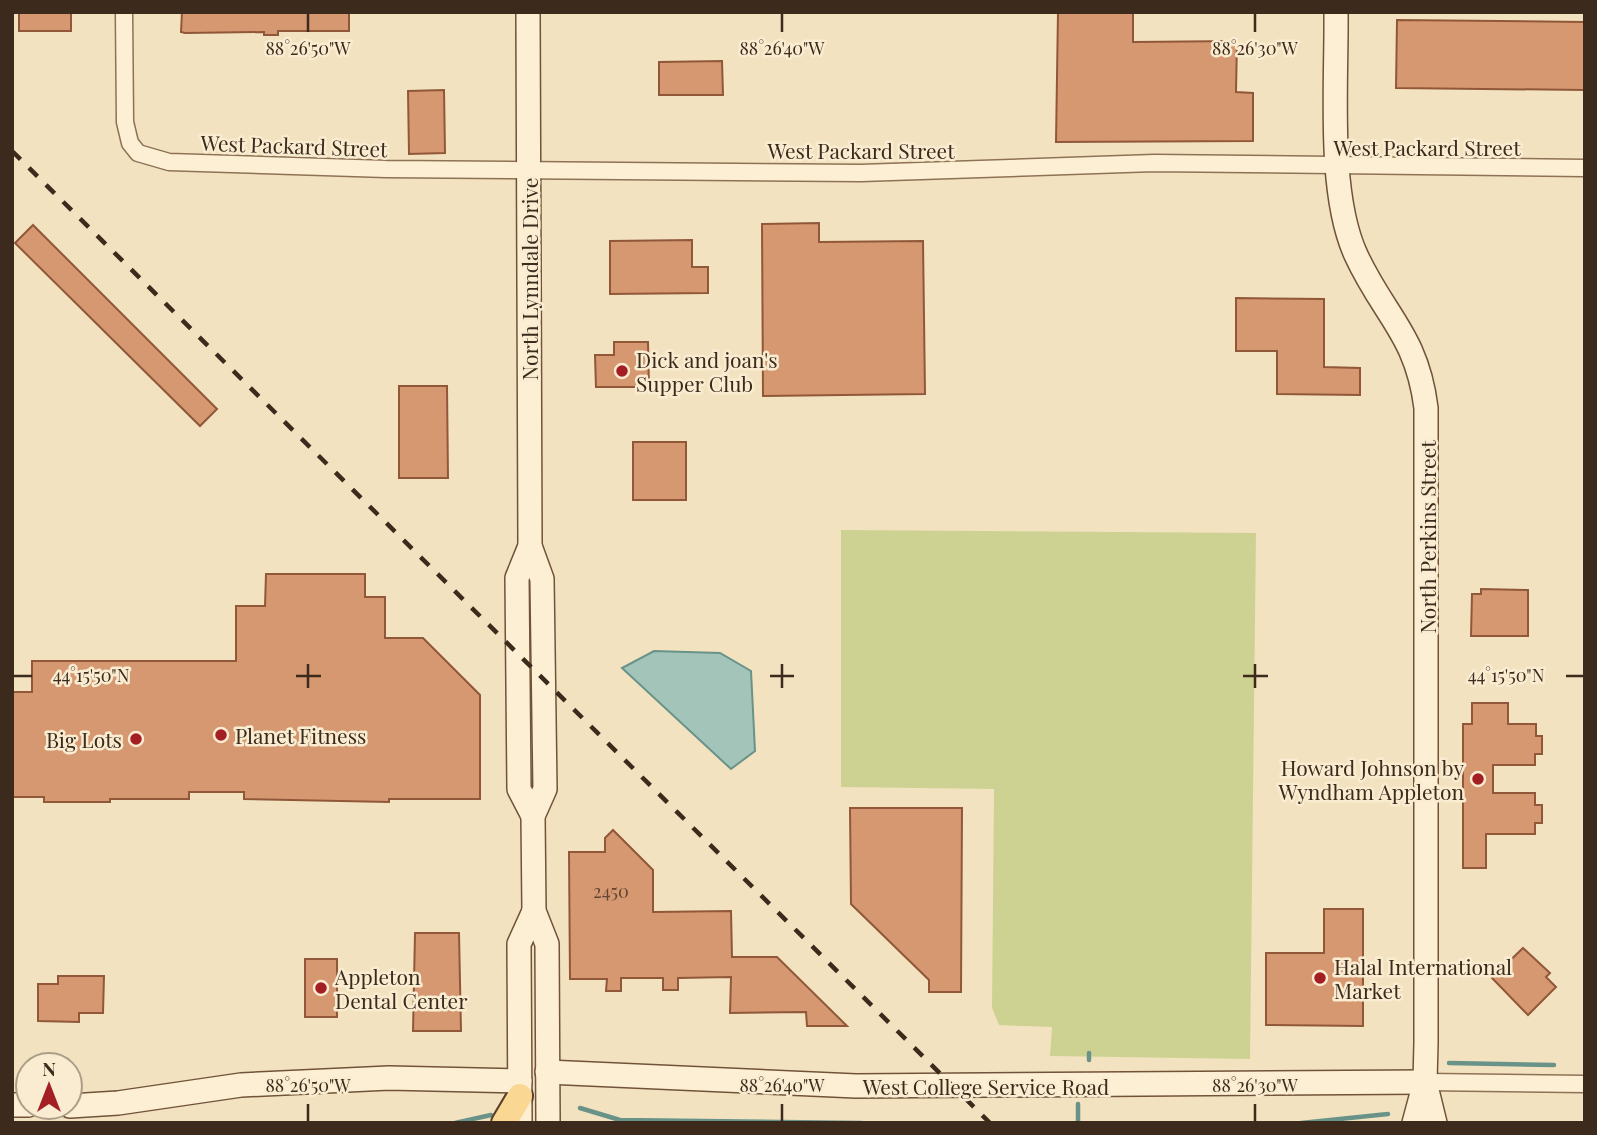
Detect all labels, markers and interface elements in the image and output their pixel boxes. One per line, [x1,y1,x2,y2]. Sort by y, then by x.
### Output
text: 88°26'50"W [265,36,351,60]
text: 88°26'40"W [739,36,825,60]
text: 88°26'30"W [1212,36,1299,60]
street label: West Packard Street [199,128,389,162]
street label: West Packard Street [1332,133,1521,161]
street label: West Packard Street [766,136,955,164]
street label: North Lynndale Drive [515,178,543,380]
place label: Dick and joan's Supper Club [636,345,778,397]
marker: Dick and joan's Supper Club [614,363,630,379]
street label: North Perkins Street [1413,440,1441,634]
text: 44°15'50"N [53,663,130,687]
text: 44°15'50"N [1468,663,1545,687]
place label: Planet Fitness [235,721,367,749]
place label: Big Lots [46,725,122,753]
marker: Planet Fitness [213,727,229,743]
marker: Big Lots [128,731,144,747]
place label: Howard Johnson by Wyndham Appleton [1278,753,1464,805]
marker: Howard Johnson by Wyndham Appleton [1470,771,1486,787]
house number: 2450 [593,879,629,903]
place label: Halal International Market [1334,952,1512,1004]
place label: Appleton Dental Center [334,962,468,1014]
marker: Halal International Market [1312,970,1328,986]
marker: Appleton Dental Center [313,980,329,996]
north arrow [14,1051,84,1121]
text: N [42,1055,56,1081]
street label: West College Service Road [862,1072,1109,1100]
text: 88°26'50"W [265,1073,351,1097]
text: 88°26'40"W [739,1073,825,1097]
text: 88°26'30"W [1212,1073,1299,1097]

